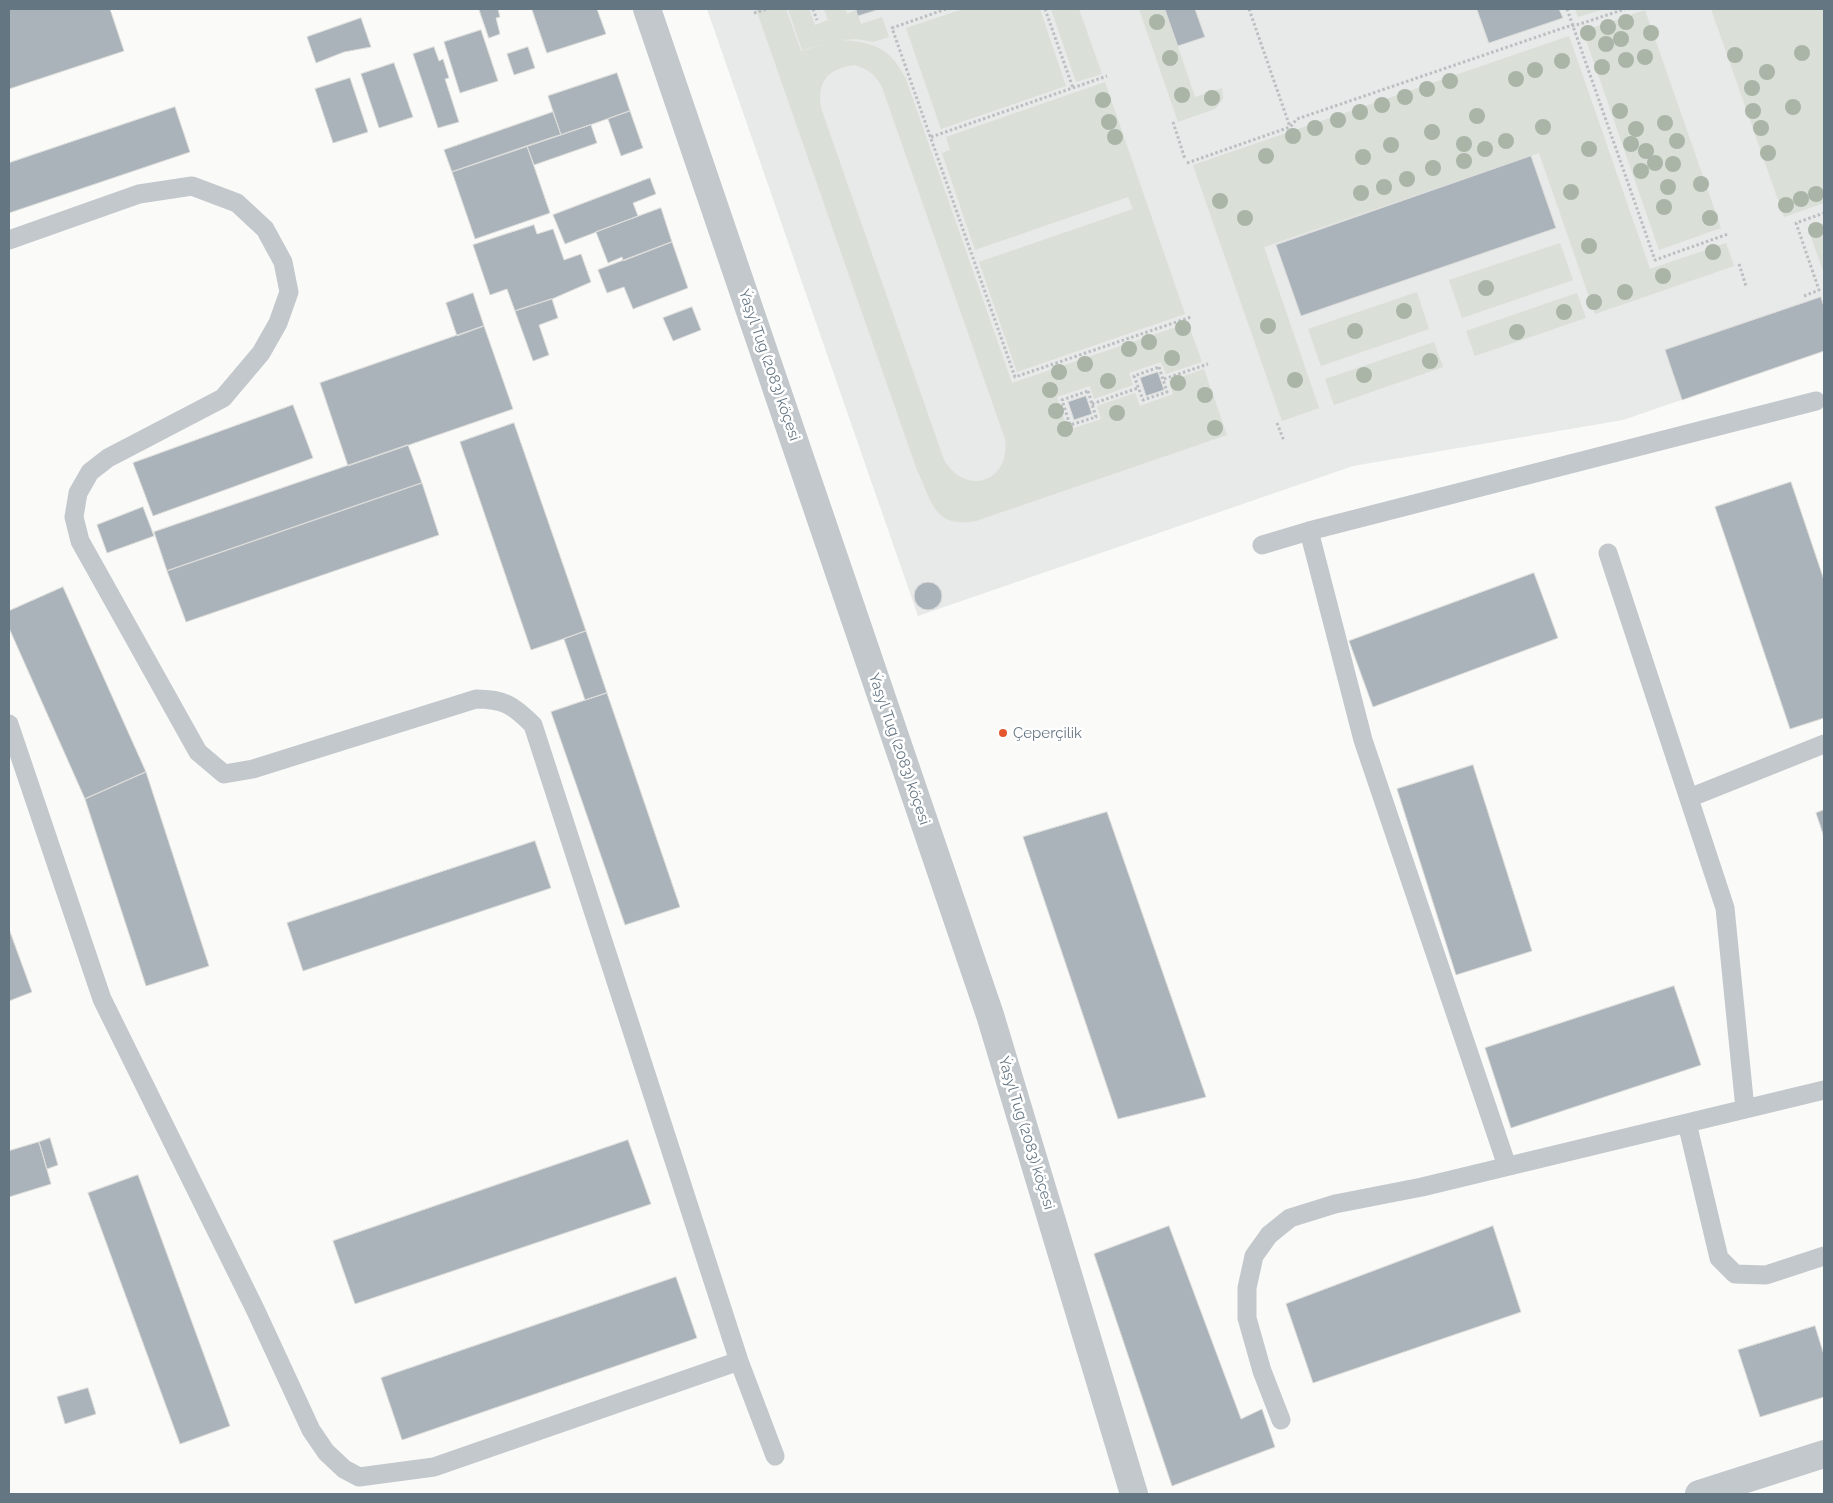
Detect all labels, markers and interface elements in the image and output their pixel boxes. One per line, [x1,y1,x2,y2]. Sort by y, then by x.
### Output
street label: Ýaşyl Tug (2083) köçesi [735,287,803,443]
street label: Ýaşyl Tug (2083) köçesi [865,671,933,827]
place label: Çeperçilik [1013,724,1082,742]
marker: Çeperçilik [997,727,1009,739]
street label: Ýaşyl Tug (2083) köçesi [994,1054,1058,1212]

